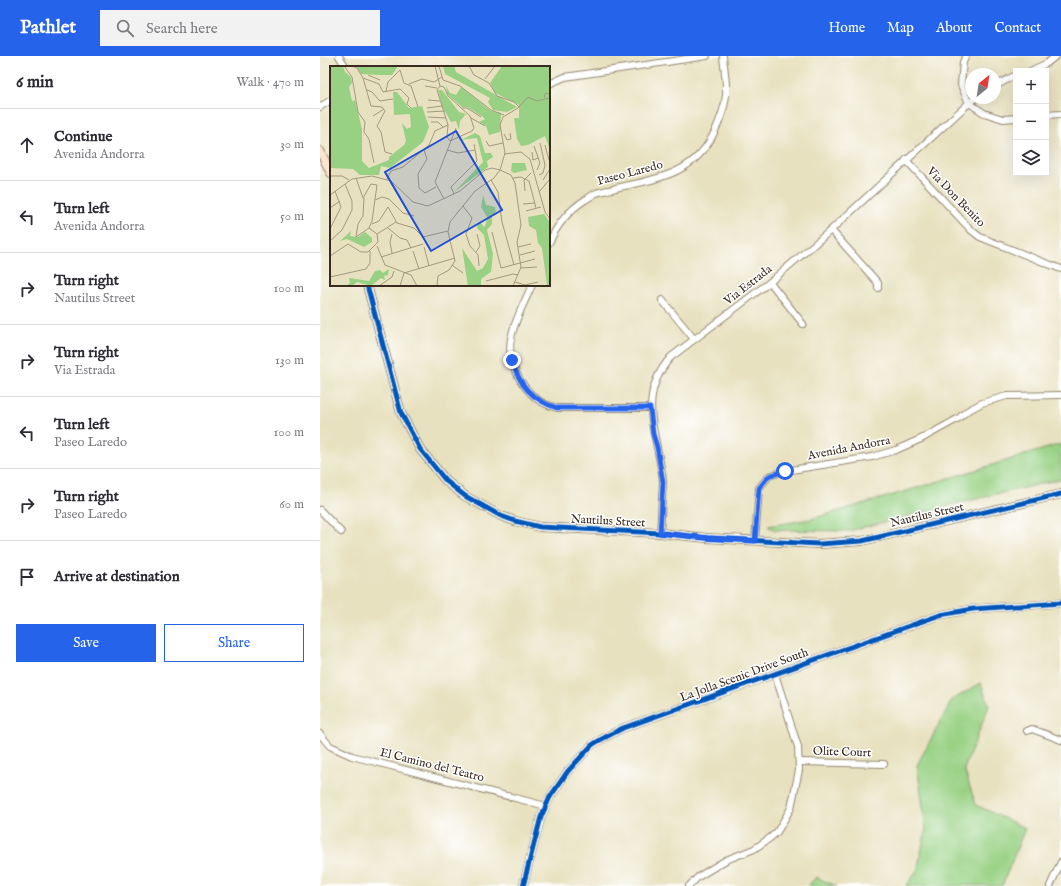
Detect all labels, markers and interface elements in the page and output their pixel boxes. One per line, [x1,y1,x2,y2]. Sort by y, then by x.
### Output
search box [100,10,380,46]
text: Pathlet [20,16,76,40]
icon: search [114,17,136,39]
text: Search here [146,19,218,38]
text: Home [829,19,865,37]
text: Map [887,19,914,37]
text: About [936,19,972,37]
text: Contact [994,19,1041,37]
inset map [330,66,550,286]
north arrow [965,68,1001,104]
map controls [1013,68,1049,176]
button: + [1013,68,1049,104]
text: 6 min [16,72,54,93]
text: Walk · 470 m [236,74,304,91]
button: − [1013,104,1049,140]
text: Continue [54,127,112,146]
icon: ahead [16,134,38,156]
text: 30 m [280,136,304,153]
button: layers [1013,140,1049,176]
text: Avenida Andorra [54,146,145,163]
street label: Paseo Laredo [596,157,665,189]
street label: Via Don Benito [923,163,989,230]
text: Turn left [54,199,110,218]
icon: left [16,206,38,228]
text: 50 m [280,208,304,225]
text: Avenida Andorra [54,218,145,235]
street label: Via Estrada [720,261,776,309]
text: Turn right [54,271,119,290]
icon: right [16,278,38,300]
text: 100 m [274,280,304,297]
text: Nautilus Street [54,290,135,307]
text: Turn right [54,343,119,362]
icon: right [16,350,38,372]
route end [503,351,521,369]
text: 130 m [275,352,304,369]
text: Via Estrada [54,362,115,379]
text: Turn left [54,415,110,434]
icon: left [16,422,38,444]
text: 100 m [274,424,304,441]
street label: Avenida Andorra [805,432,892,464]
text: Paseo Laredo [54,434,127,451]
route start [776,462,794,480]
text: Turn right [54,487,119,506]
icon: right [16,494,38,516]
text: 60 m [279,496,304,513]
street label: Nautilus Street [889,499,965,531]
text: Paseo Laredo [54,506,127,523]
street label: Nautilus Street [570,512,646,530]
icon: arrive [16,566,38,588]
text: Arrive at destination [54,567,180,586]
button: Save [16,624,156,662]
button: Share [164,624,304,662]
street label: La Jolla Scenic Drive South [678,645,811,706]
street label: Olite Court [813,743,871,761]
street label: El Camino del Teatro [378,745,486,785]

